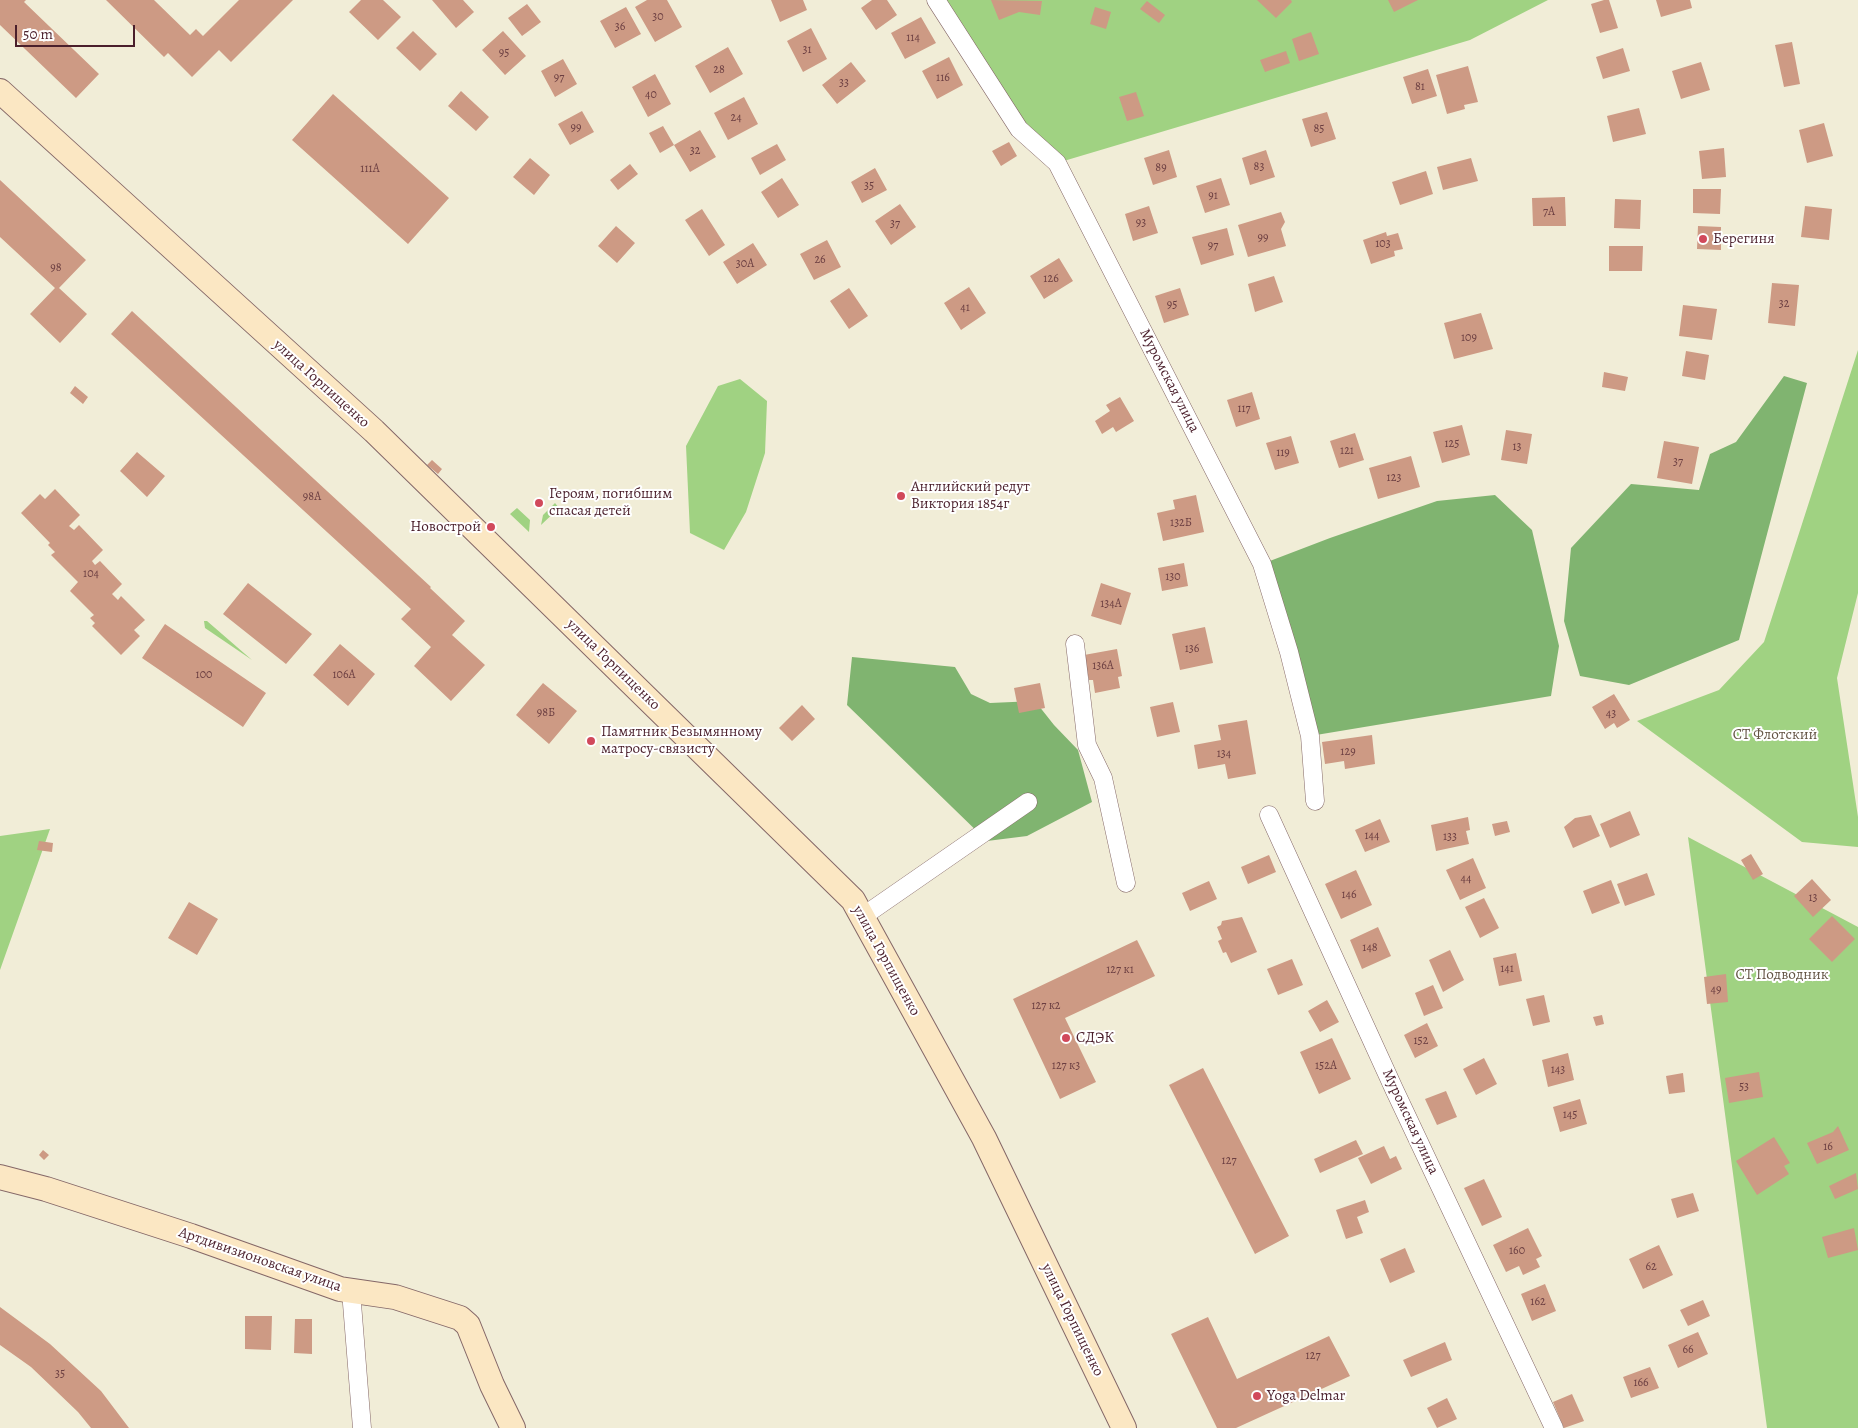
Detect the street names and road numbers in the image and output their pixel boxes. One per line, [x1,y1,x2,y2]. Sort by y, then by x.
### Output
street label: Муромская улица [1135,326,1203,436]
street label: улица Горпищенко [269,336,373,432]
street label: улица Горпищенко [562,616,664,714]
street label: улица Горпищенко [848,903,924,1019]
street label: Муромская улица [1378,1066,1442,1178]
street label: Артдивизионовская улица [176,1224,344,1296]
street label: улица Горпищенко [1037,1261,1107,1379]

